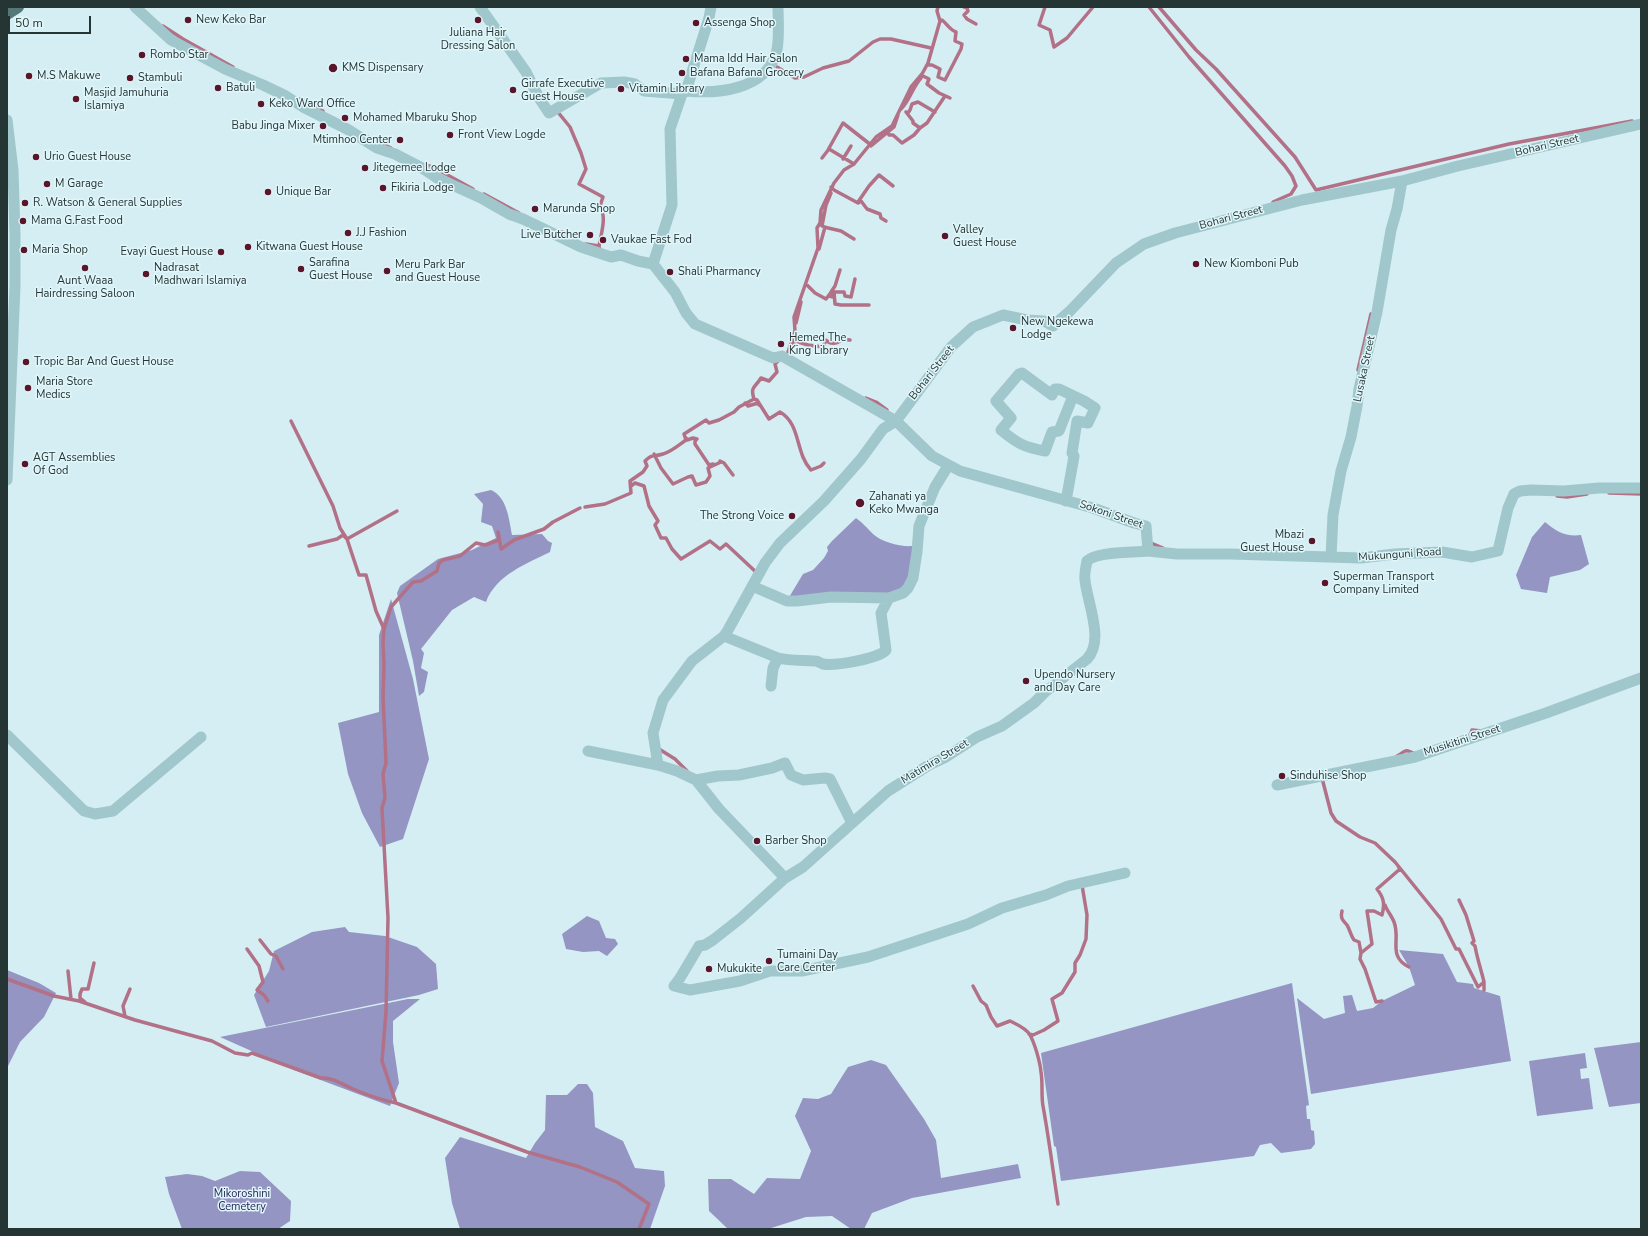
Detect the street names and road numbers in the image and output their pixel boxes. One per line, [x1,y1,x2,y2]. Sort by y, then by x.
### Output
street label: Bohari Street [1514,132,1580,160]
street label: Bohari Street [1198,203,1264,233]
street label: Lusaka Street [1352,335,1378,403]
street label: Bohari Street [907,343,957,403]
street label: Sokoni Street [1078,498,1144,532]
street label: Mukunguni Road [1358,546,1442,564]
street label: Musikitini Street [1422,722,1502,760]
street label: Matimira Street [899,737,971,787]

